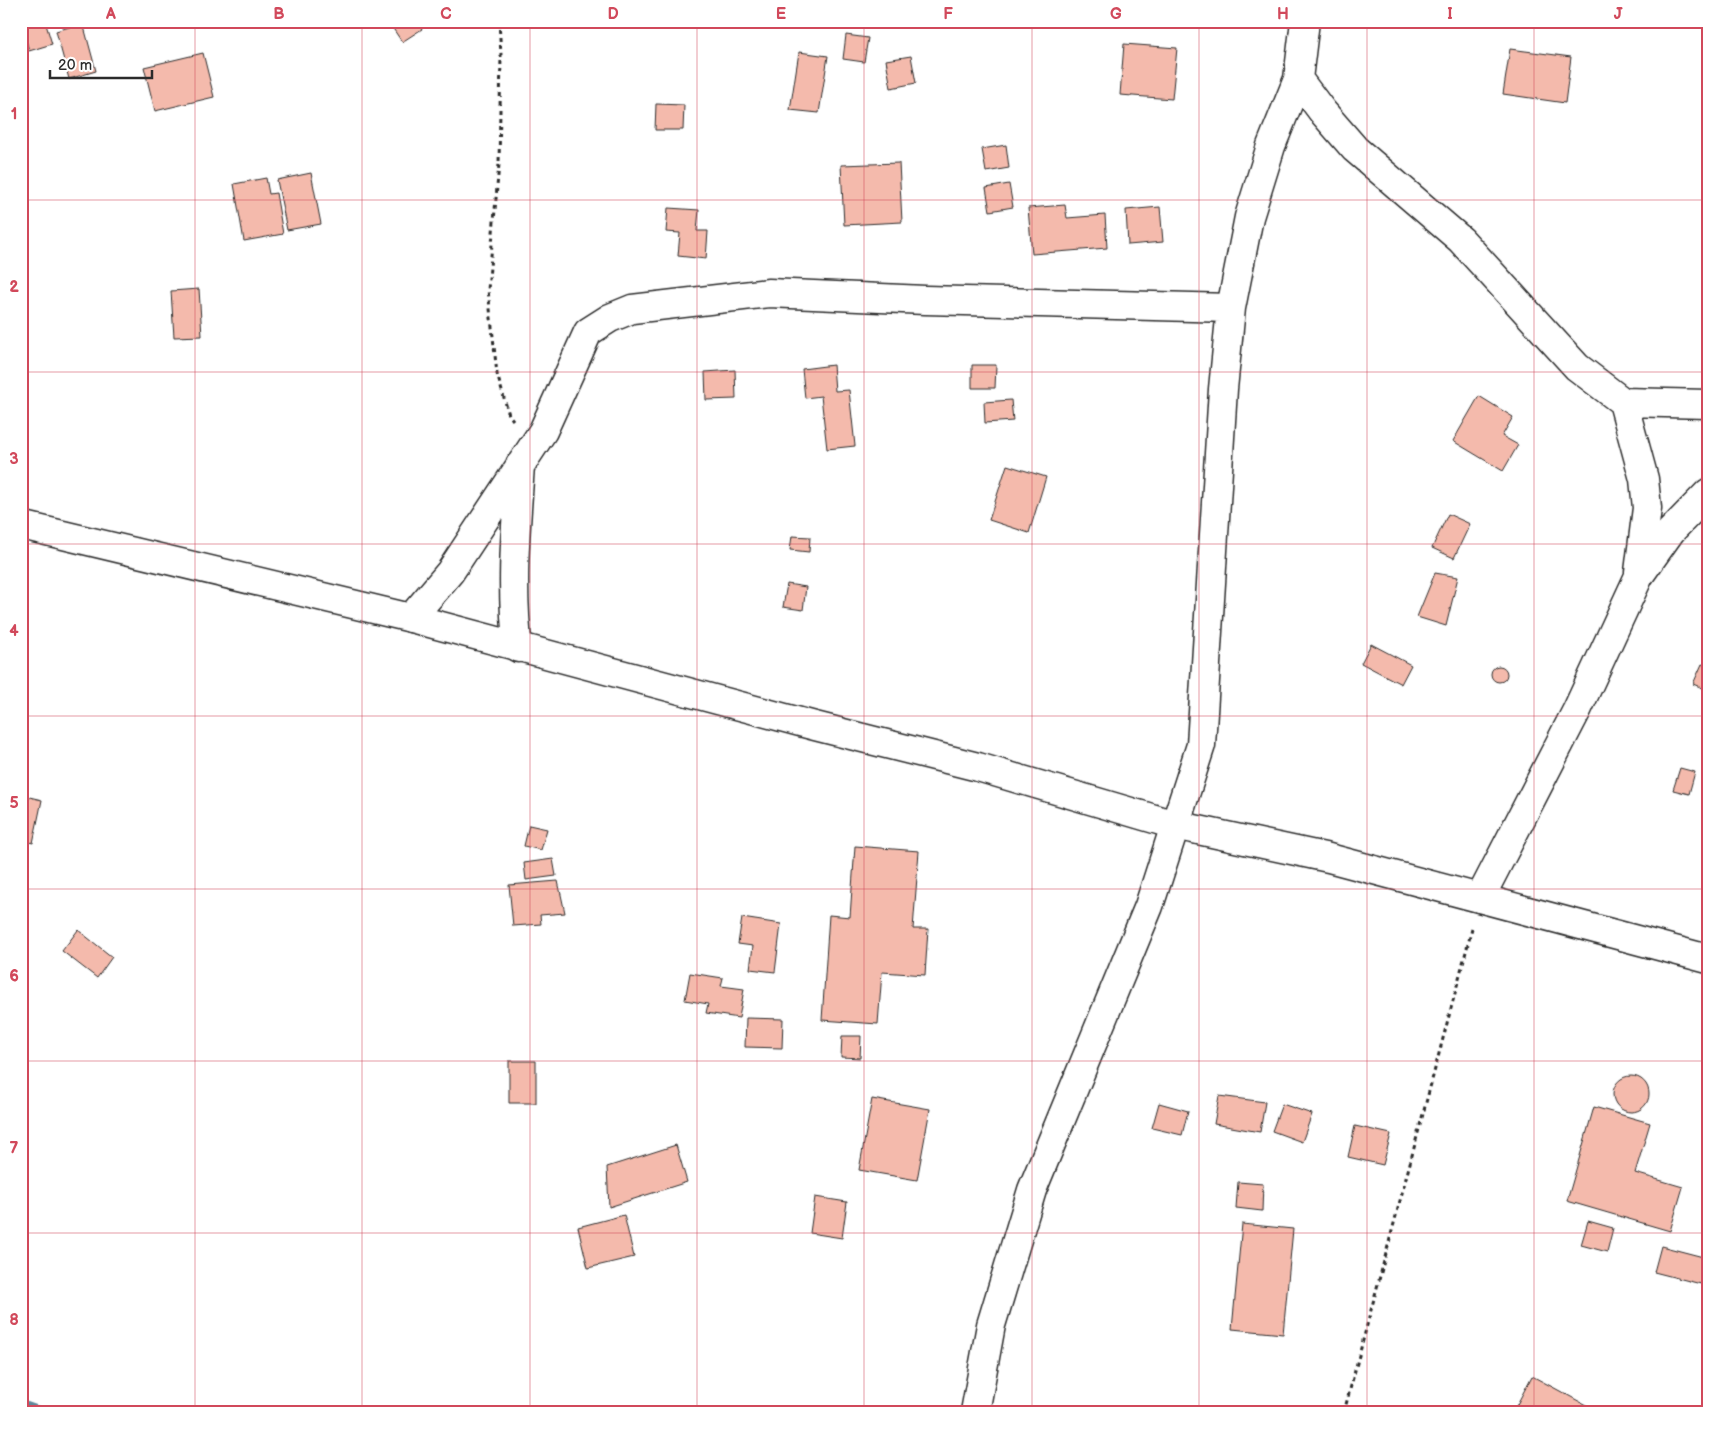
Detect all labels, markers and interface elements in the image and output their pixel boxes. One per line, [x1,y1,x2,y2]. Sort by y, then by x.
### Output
text: A [105,5,116,24]
text: B [273,5,285,24]
text: C [440,5,452,24]
text: D [607,5,619,24]
text: E [776,5,786,24]
text: F [943,5,953,24]
text: G [1110,5,1122,24]
text: H [1277,5,1289,24]
text: I [1447,5,1453,24]
text: J [1614,5,1623,24]
scale bar [50,48,152,80]
text: 20 m [58,56,92,75]
text: 1 [11,105,17,124]
text: 2 [9,278,19,297]
text: 3 [9,450,19,469]
text: 4 [9,622,19,641]
text: 5 [9,794,19,813]
text: 6 [9,967,19,986]
text: 7 [10,1139,19,1158]
text: 8 [9,1311,19,1330]

